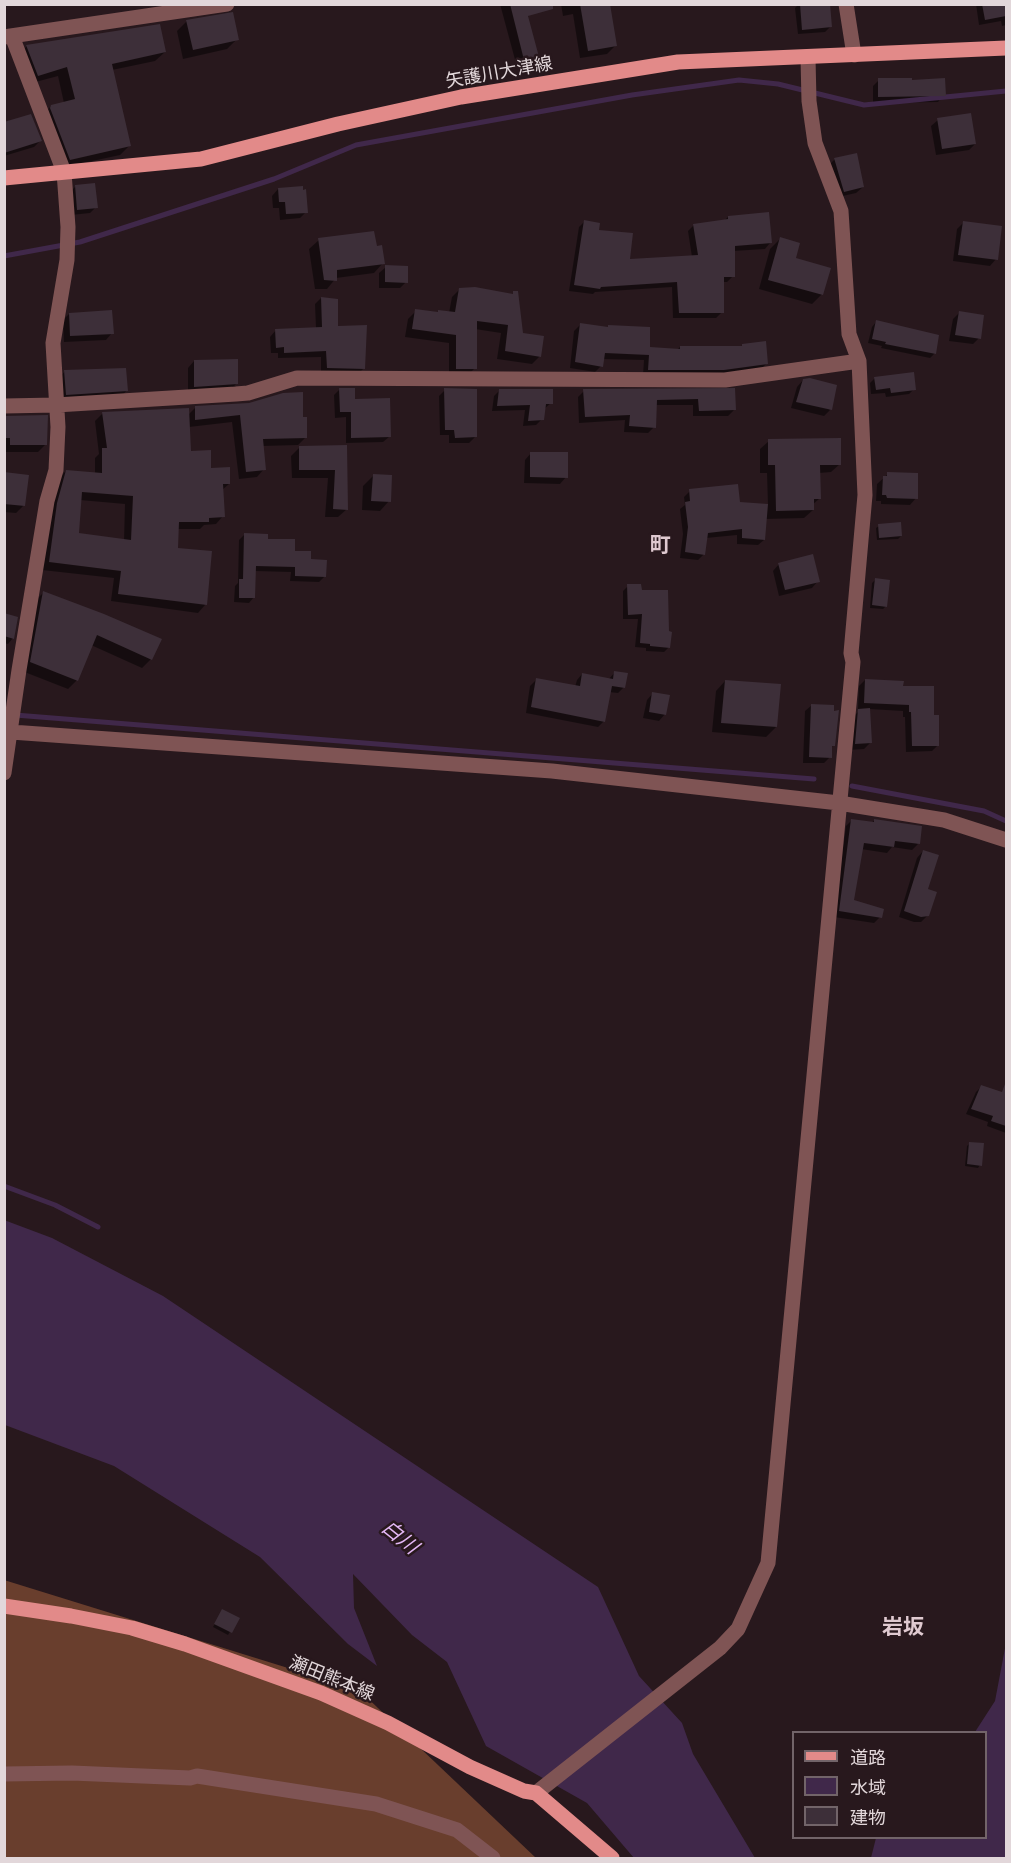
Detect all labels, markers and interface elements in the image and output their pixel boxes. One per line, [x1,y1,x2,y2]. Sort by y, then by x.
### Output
street label: 矢護川大津線 [444,52,554,92]
district label: 町 [650,532,670,558]
water label: 白川 [377,1515,423,1559]
district label: 岩坂 [882,1614,924,1640]
street label: 瀬田熊本線 [286,1651,378,1705]
legend [792,1731,987,1839]
text: 道路 [850,1746,886,1768]
text: 水域 [850,1776,886,1798]
text: 建物 [850,1806,886,1828]

